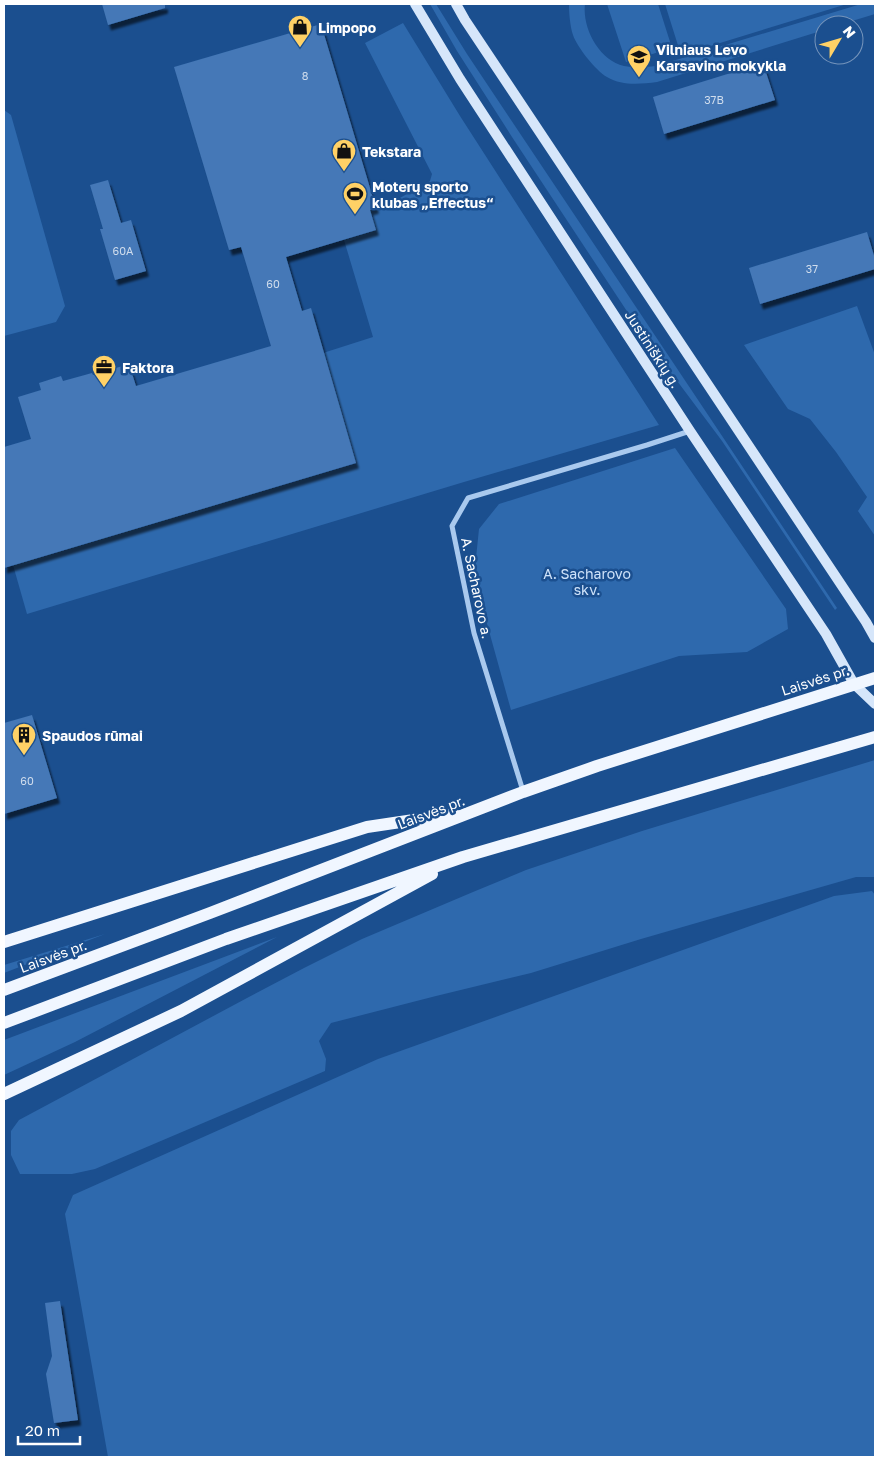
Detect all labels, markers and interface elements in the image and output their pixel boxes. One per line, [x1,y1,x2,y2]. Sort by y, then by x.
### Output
shop icon: Limpopo [287,14,313,48]
north arrow [814,15,864,65]
place label: Limpopo [318,19,376,36]
text: N [840,22,860,41]
place label: Vilniaus Levo Karsavino mokykla [656,41,786,74]
school or university icon: Vilniaus Levo Karsavino mokykla [626,44,652,78]
house number: 8 [302,69,309,82]
house number: 37B [704,93,724,106]
shop icon: Tekstara [331,138,357,172]
place label: Tekstara [362,143,421,160]
place label: Moterų sporto klubas „Effectus“ [372,178,494,211]
sports icon: Moterų sporto klubas „Effectus“ [342,181,368,215]
house number: 60A [113,244,134,257]
house number: 37 [806,262,818,275]
house number: 60 [266,277,280,290]
street label: Justiniškių g. [622,307,684,391]
office icon: Faktora [91,354,117,388]
place label: Faktora [122,359,174,376]
street label: A. Sacharovo a. [458,536,496,640]
park label: A. Sacharovo skv. [543,565,631,598]
street label: Laisvės pr. [779,661,851,699]
building icon: Spaudos rūmai [11,722,37,756]
place label: Spaudos rūmai [42,727,143,744]
house number: 60 [20,774,34,787]
street label: Laisvės pr. [395,791,467,833]
street label: Laisvės pr. [17,936,89,976]
scale bar [18,1414,80,1446]
text: 20 m [25,1421,60,1439]

